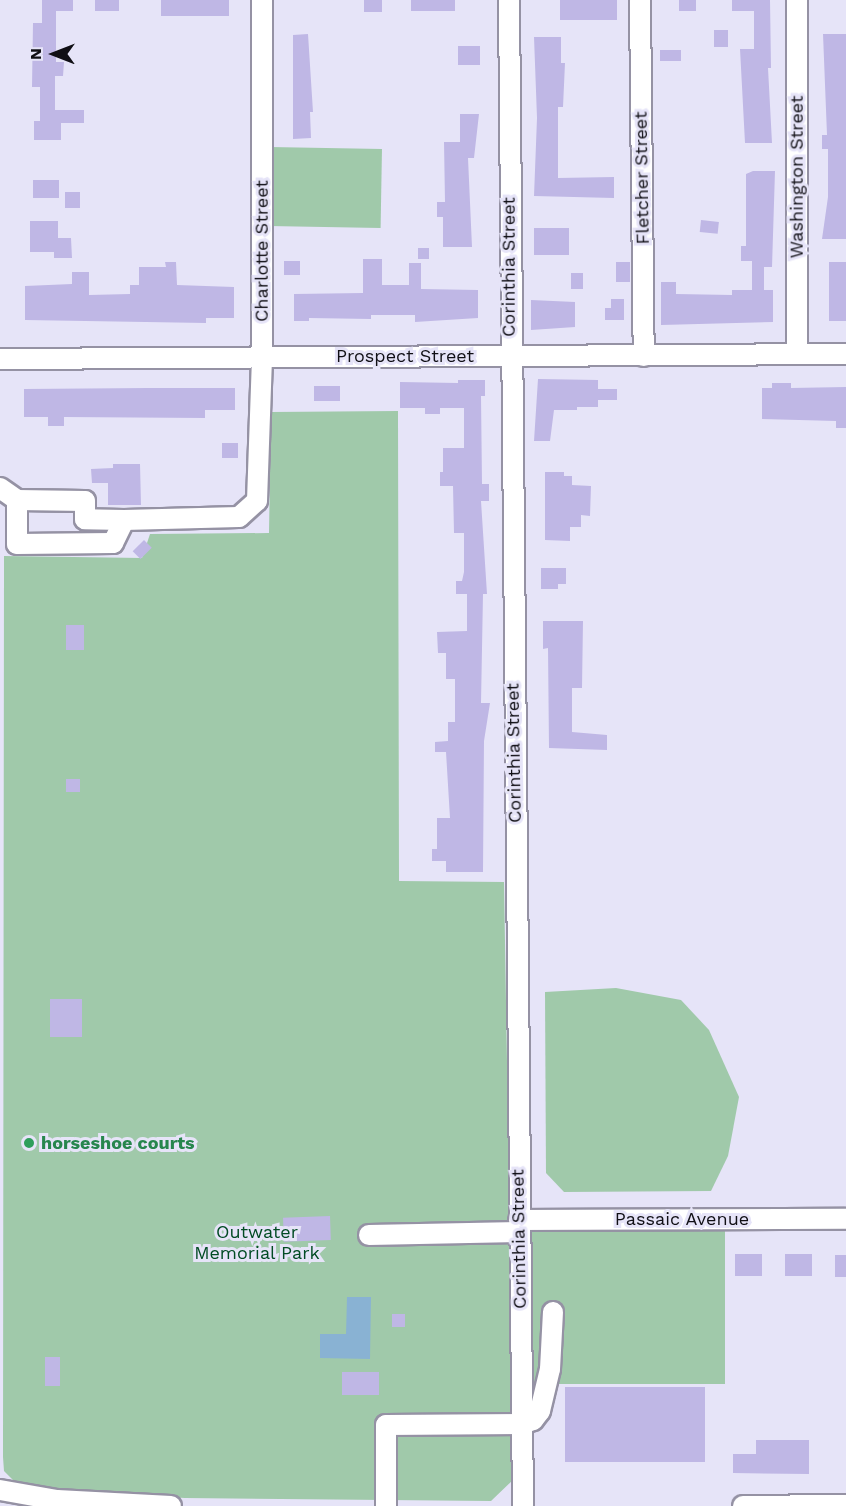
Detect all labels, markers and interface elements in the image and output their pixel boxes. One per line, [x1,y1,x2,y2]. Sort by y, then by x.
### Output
north arrow [24,24,84,84]
text: N [26,48,45,60]
street label: Washington Street [786,96,808,258]
street label: Fletcher Street [630,111,654,245]
street label: Charlotte Street [251,180,273,322]
street label: Corinthia Street [498,197,520,337]
street label: Prospect Street [336,345,474,367]
street label: Corinthia Street [502,683,526,823]
place label: horseshoe courts [41,1132,195,1154]
marker: horseshoe courts [22,1136,36,1150]
street label: Corinthia Street [507,1169,531,1309]
street label: Passaic Avenue [615,1208,749,1230]
park label: Outwater Memorial Park [194,1222,320,1264]

